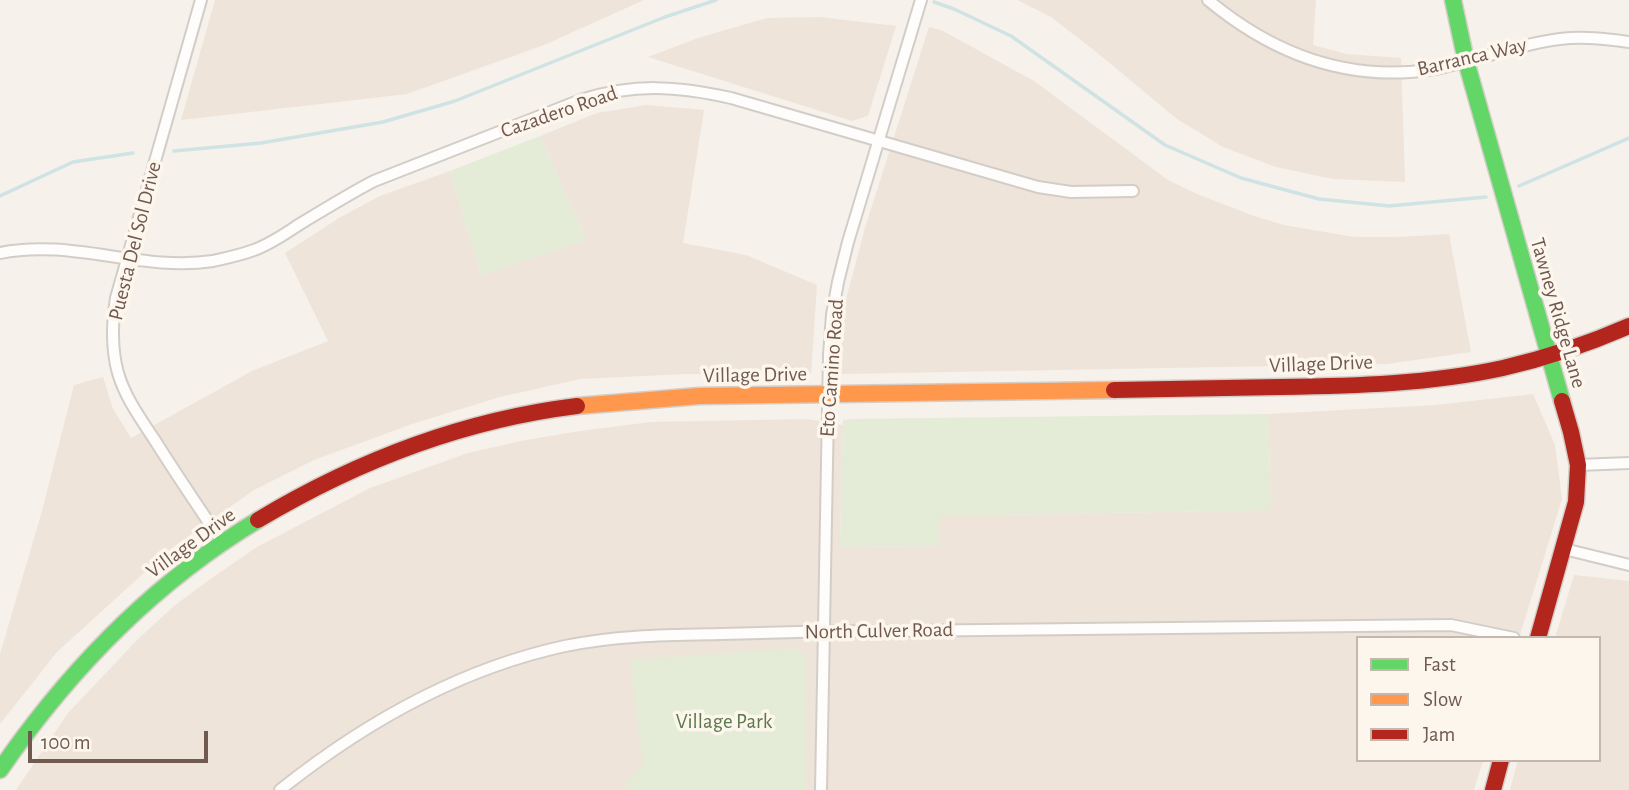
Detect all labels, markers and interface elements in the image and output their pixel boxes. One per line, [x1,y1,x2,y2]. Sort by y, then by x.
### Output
street label: Barranca Way [1415,32,1529,82]
street label: Cazadero Road [497,80,621,144]
street label: Puesta Del Sol Drive [103,159,167,323]
street label: Tawney Ridge Lane [1525,235,1591,391]
street label: Eto Camino Road [815,298,849,438]
street label: Village Drive [1269,350,1373,378]
street label: Village Drive [703,361,807,389]
street label: Village Drive [142,502,240,584]
street label: North Culver Road [804,617,954,645]
legend [1356,636,1601,762]
text: Fast [1423,654,1456,675]
text: Slow [1423,689,1462,710]
park label: Village Park [676,709,772,735]
scale bar [32,716,212,760]
text: Jam [1423,724,1455,745]
text: 100 m [41,732,91,753]

